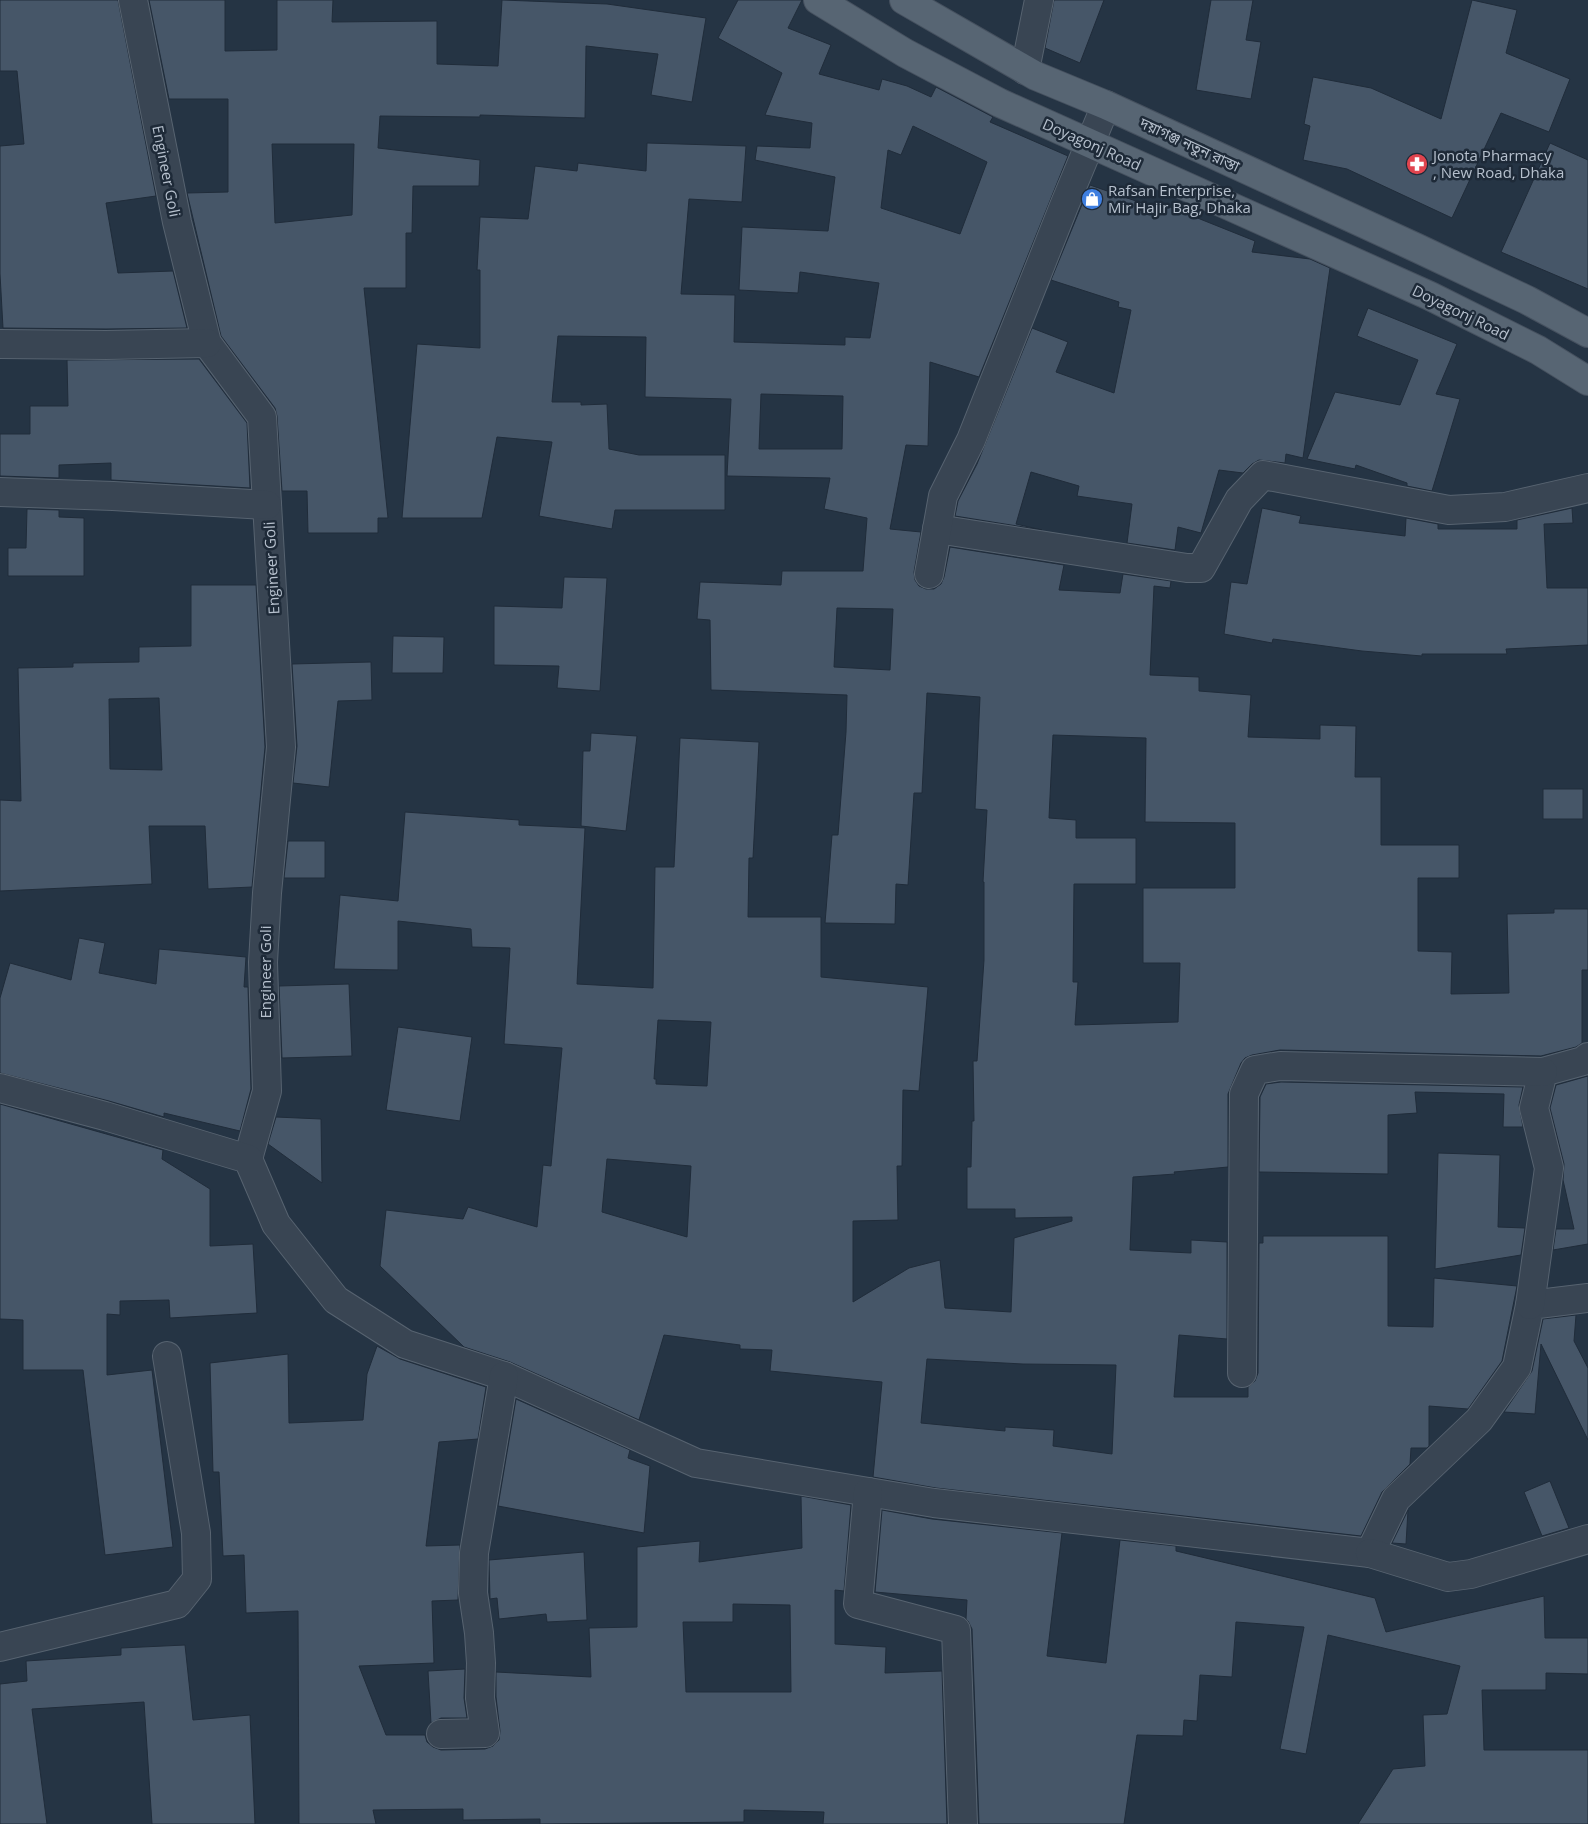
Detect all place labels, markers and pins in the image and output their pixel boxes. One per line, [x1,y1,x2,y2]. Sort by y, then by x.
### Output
place label: Jonota Pharmacy , New Road, Dhaka [1431,145,1564,182]
pharmacy icon: Jonota Pharmacy , New Road, Dhaka [1405,152,1429,176]
place label: Rafsan Enterprise, Mir Hajir Bag, Dhaka [1108,180,1251,217]
shop icon: Rafsan Enterprise, Mir Hajir Bag, Dhaka [1080,187,1104,211]

